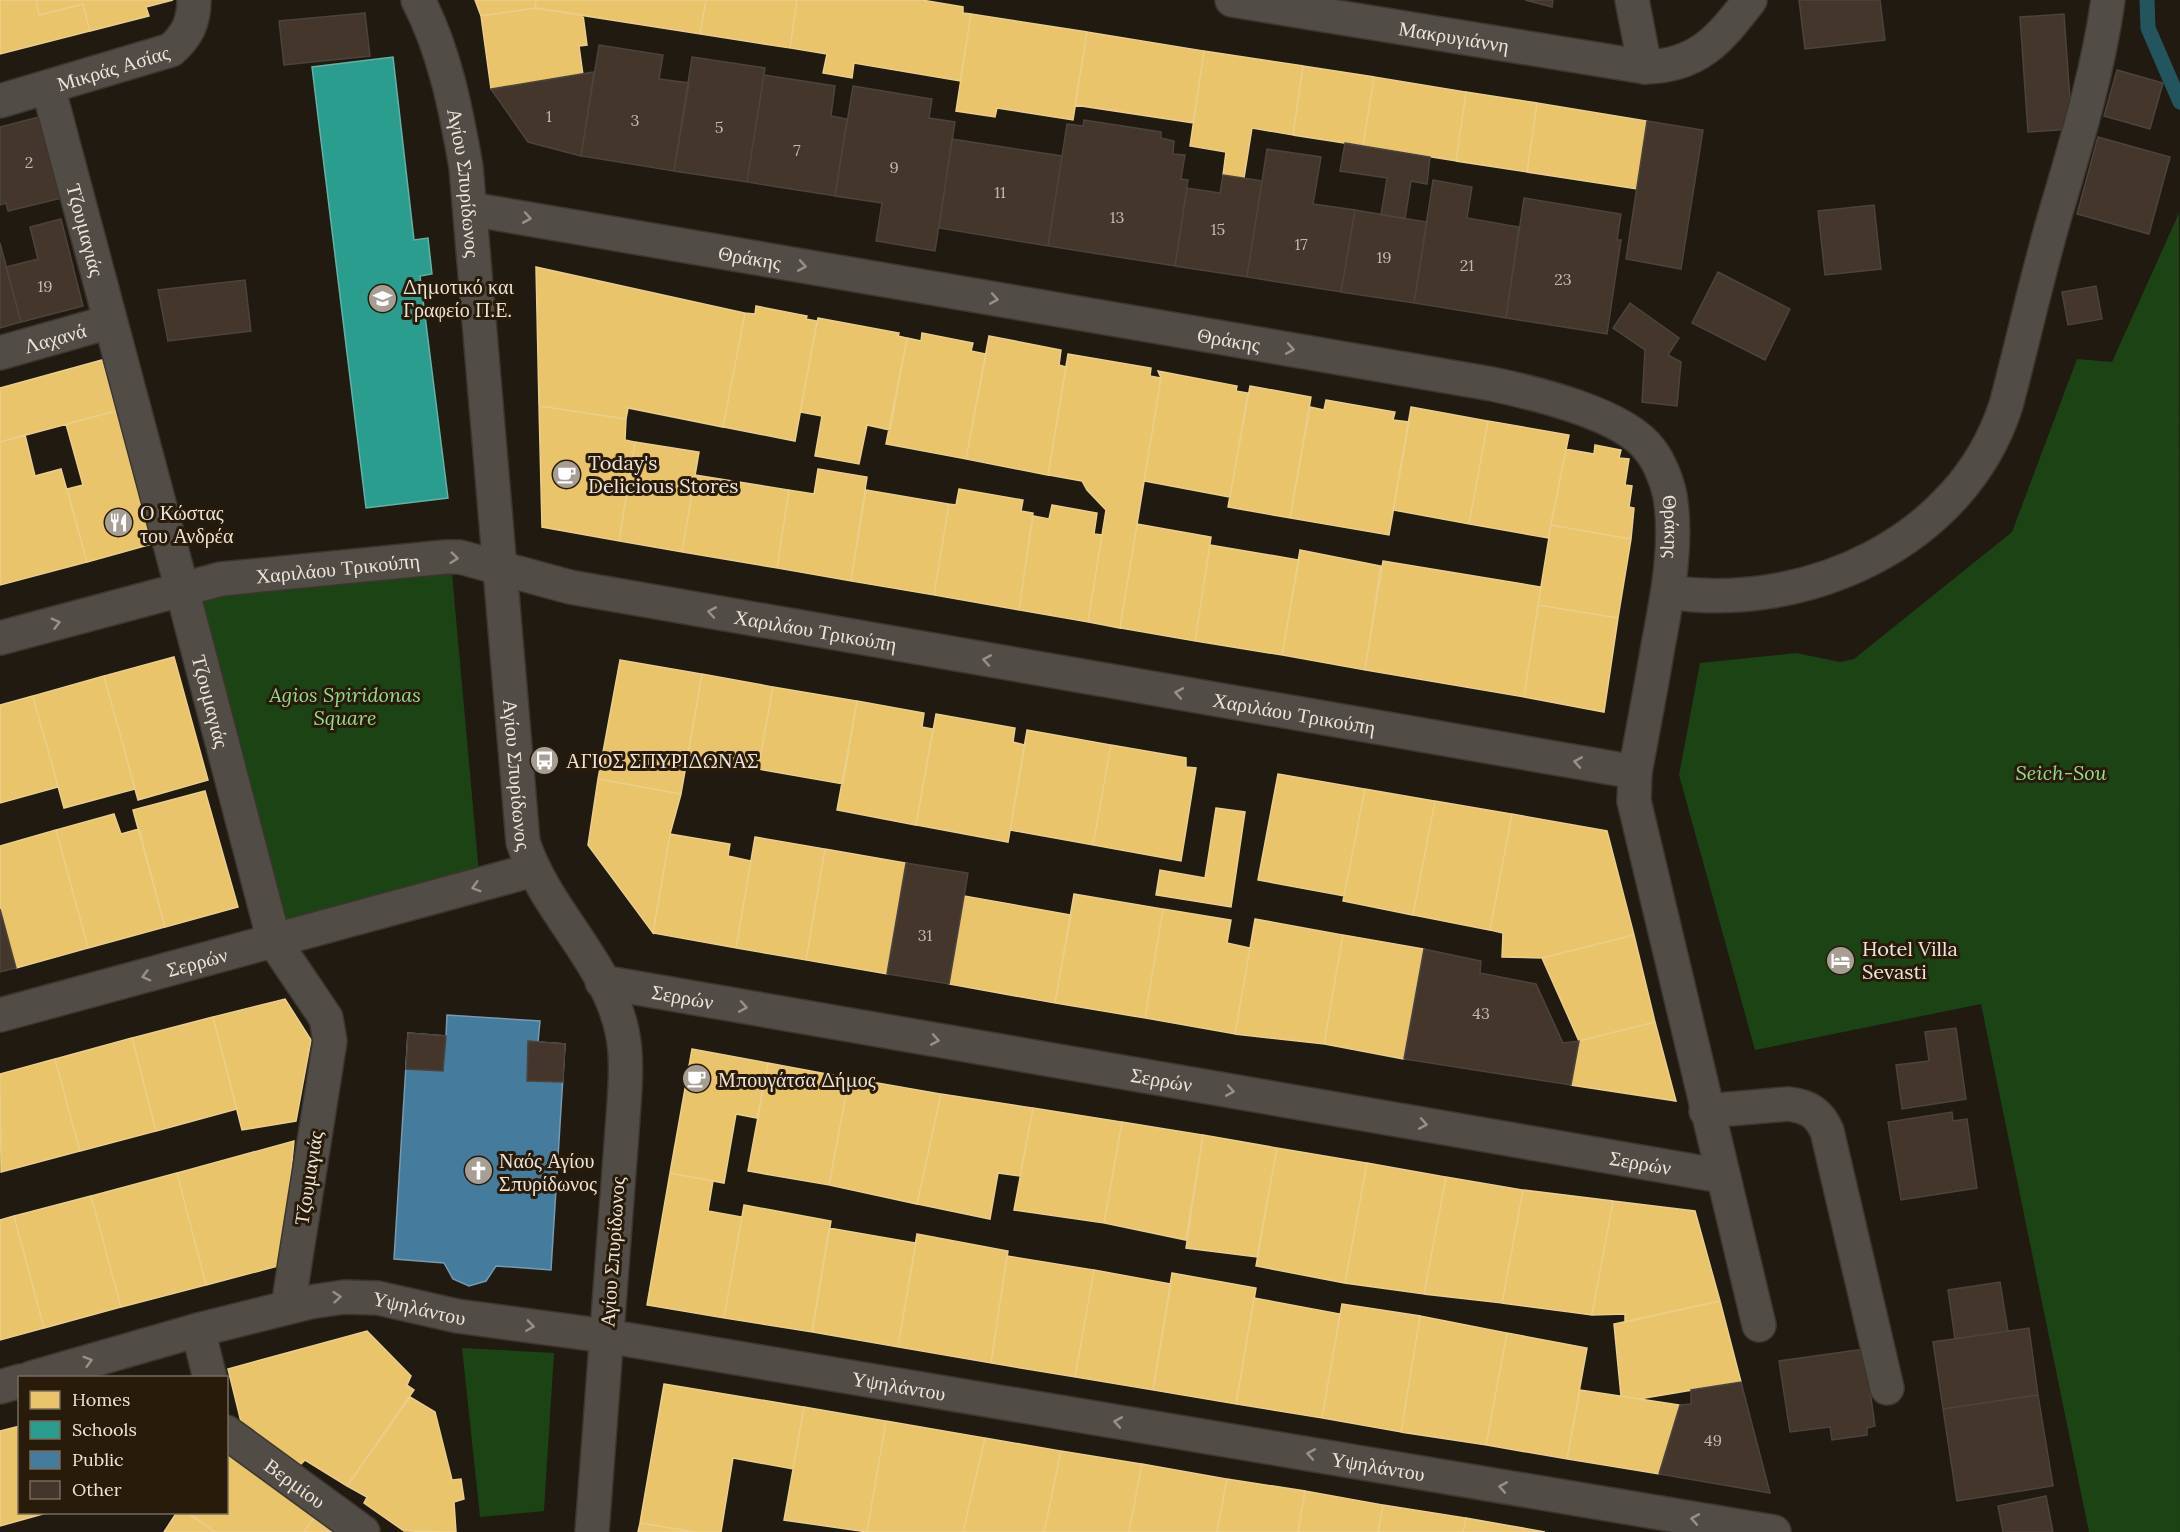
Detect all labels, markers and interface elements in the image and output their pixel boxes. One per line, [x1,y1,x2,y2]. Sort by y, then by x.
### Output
street label: Μακρυγιάννη [1397,15,1511,57]
street label: Μικράς Ασίας [54,39,172,96]
street label: Αγίου Σπυρίδωνος [443,106,486,259]
house number: 1 [546,106,552,126]
house number: 3 [631,110,640,130]
house number: 5 [715,117,723,137]
house number: 7 [793,140,801,160]
house number: 2 [25,152,33,172]
house number: 9 [889,157,899,177]
street label: Τζουμαγιάς [62,181,111,279]
house number: 11 [994,182,1006,202]
house number: 13 [1110,207,1124,227]
one-way arrow [523,212,532,224]
house number: 15 [1211,219,1225,239]
house number: 17 [1294,234,1308,254]
street label: Θράκης [717,239,783,275]
house number: 19 [1376,247,1392,267]
house number: 21 [1460,255,1474,275]
one-way arrow [797,259,807,271]
house number: 23 [1554,269,1572,289]
place label: Δημοτικό και Γραφείο Π.Ε. [403,274,514,322]
house number: 19 [37,276,53,296]
school or university icon: Δημοτικό και Γραφείο Π.Ε. [366,282,398,314]
one-way arrow [990,292,999,304]
street label: Λαχανά [21,317,89,358]
street label: Θράκης [1196,321,1262,357]
one-way arrow [1285,343,1295,355]
place label: Today's Delicious Stores [588,450,739,498]
cafe icon: Today's Delicious Stores [551,458,583,490]
street label: Θράκης [1658,493,1685,559]
place label: Ο Κώστας του Ανδρέα [140,500,234,548]
restaurant icon: Ο Κώστας του Ανδρέα [103,507,135,539]
street label: Χαριλάου Τρικούπη [254,547,421,588]
one-way arrow [450,551,459,564]
street label: Χαριλάου Τρικούπη [732,603,899,656]
one-way arrow [707,606,717,619]
one-way arrow [51,618,61,630]
street label: Τζουμαγιάς [187,652,235,750]
one-way arrow [982,654,991,666]
park label: Agios Spiridonas Square [268,682,421,730]
street label: Χαριλάου Τρικούπη [1211,686,1378,739]
one-way arrow [1174,687,1184,700]
street label: Αγίου Σπυρίδωνος [498,698,537,853]
bus stop icon: ΑΓΙΟΣ ΣΠΥΡΙΔΩΝΑΣ [529,744,561,776]
place label: ΑΓΙΟΣ ΣΠΥΡΙΔΩΝΑΣ [566,748,759,773]
one-way arrow [1573,756,1583,769]
park label: Seich-Sou [2015,760,2107,785]
one-way arrow [472,880,482,892]
house number: 31 [918,925,933,945]
place label: Hotel Villa Sevasti [1862,936,1958,984]
street label: Σερρών [164,941,230,982]
hotel icon: Hotel Villa Sevasti [1825,944,1857,976]
one-way arrow [141,968,151,981]
street label: Σερρών [650,978,716,1014]
one-way arrow [738,1000,747,1012]
house number: 43 [1472,1003,1490,1023]
one-way arrow [929,1033,939,1046]
street label: Σερρών [1129,1061,1194,1097]
cafe icon: Μπουγάτσα Δήμος [681,1063,713,1095]
place label: Μπουγάτσα Δήμος [718,1067,876,1092]
one-way arrow [1225,1084,1235,1097]
one-way arrow [1417,1117,1427,1130]
street label: Τζουμαγιάς [288,1129,328,1227]
street label: Σερρών [1608,1144,1673,1180]
place label: Ναός Αγίου Σπυρίδωνος [499,1148,597,1196]
church icon: Ναός Αγίου Σπυρίδωνος [462,1155,494,1187]
street label: Αγίου Σπυρίδωνος [594,1176,630,1328]
street label: Υψηλάντου [370,1285,467,1330]
one-way arrow [333,1291,342,1304]
one-way arrow [525,1320,534,1332]
one-way arrow [82,1356,93,1368]
street label: Υψηλάντου [850,1365,948,1405]
legend [18,1376,228,1514]
text: Homes [72,1388,130,1411]
one-way arrow [1114,1416,1124,1429]
text: Schools [72,1418,137,1441]
house number: 49 [1704,1430,1722,1450]
street label: Υψηλάντου [1330,1445,1427,1486]
text: Public [72,1448,124,1471]
one-way arrow [1306,1449,1315,1461]
street label: Βερμίου [260,1452,331,1513]
text: Other [72,1478,122,1501]
one-way arrow [1498,1481,1508,1493]
one-way arrow [1691,1513,1701,1526]

